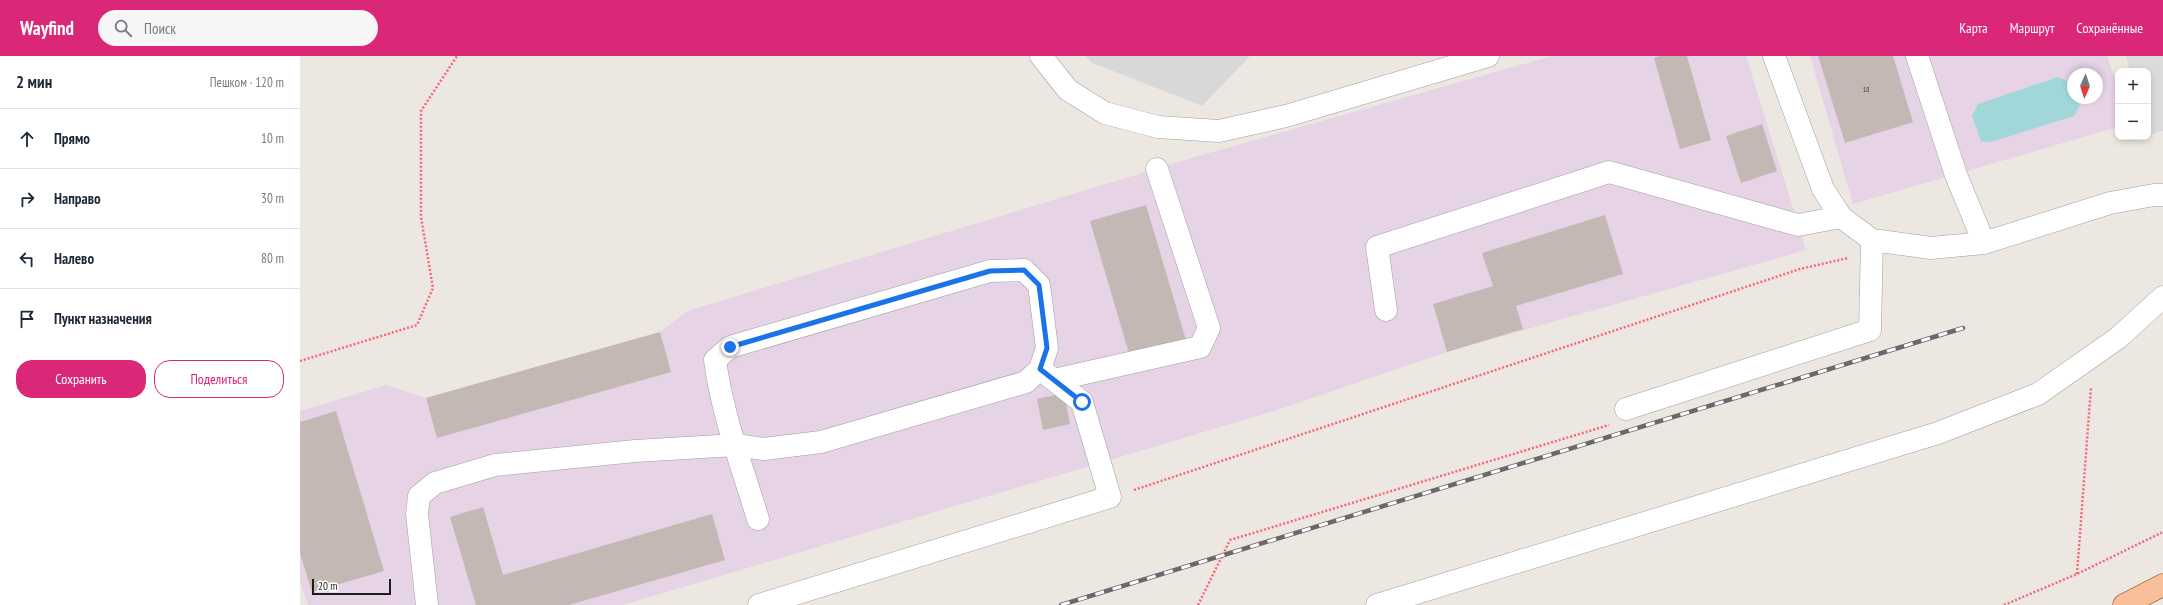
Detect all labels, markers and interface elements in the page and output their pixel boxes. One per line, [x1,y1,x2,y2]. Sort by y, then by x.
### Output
search box [98,10,378,46]
text: Wayfind [20,16,74,40]
icon: search [112,17,134,39]
text: Поиск [144,19,176,38]
text: Карта [1959,19,1988,37]
text: Маршрут [2010,19,2054,37]
text: Сохранённые [2076,19,2143,37]
north arrow [2067,68,2103,104]
map controls [2115,68,2151,140]
button: + [2115,68,2151,104]
text: 2 мин [16,71,52,93]
text: Пешком · 120 m [210,74,284,91]
house number: 18 [1862,84,1870,94]
button: − [2115,104,2151,140]
icon: ahead [16,128,38,150]
text: Прямо [54,129,90,148]
text: 10 m [261,130,284,147]
icon: right [16,188,38,210]
text: Направо [54,189,101,208]
text: 30 m [261,190,284,207]
icon: left [16,248,38,270]
text: Налево [54,249,94,268]
text: 80 m [261,250,284,267]
icon: arrive [16,308,38,330]
text: Пункт назначения [54,309,152,328]
route end [721,338,739,356]
button: Сохранить [16,360,146,398]
button: Поделиться [154,360,284,398]
route start [1073,393,1091,411]
scale bar [312,577,391,596]
text: 20 m [318,579,337,593]

